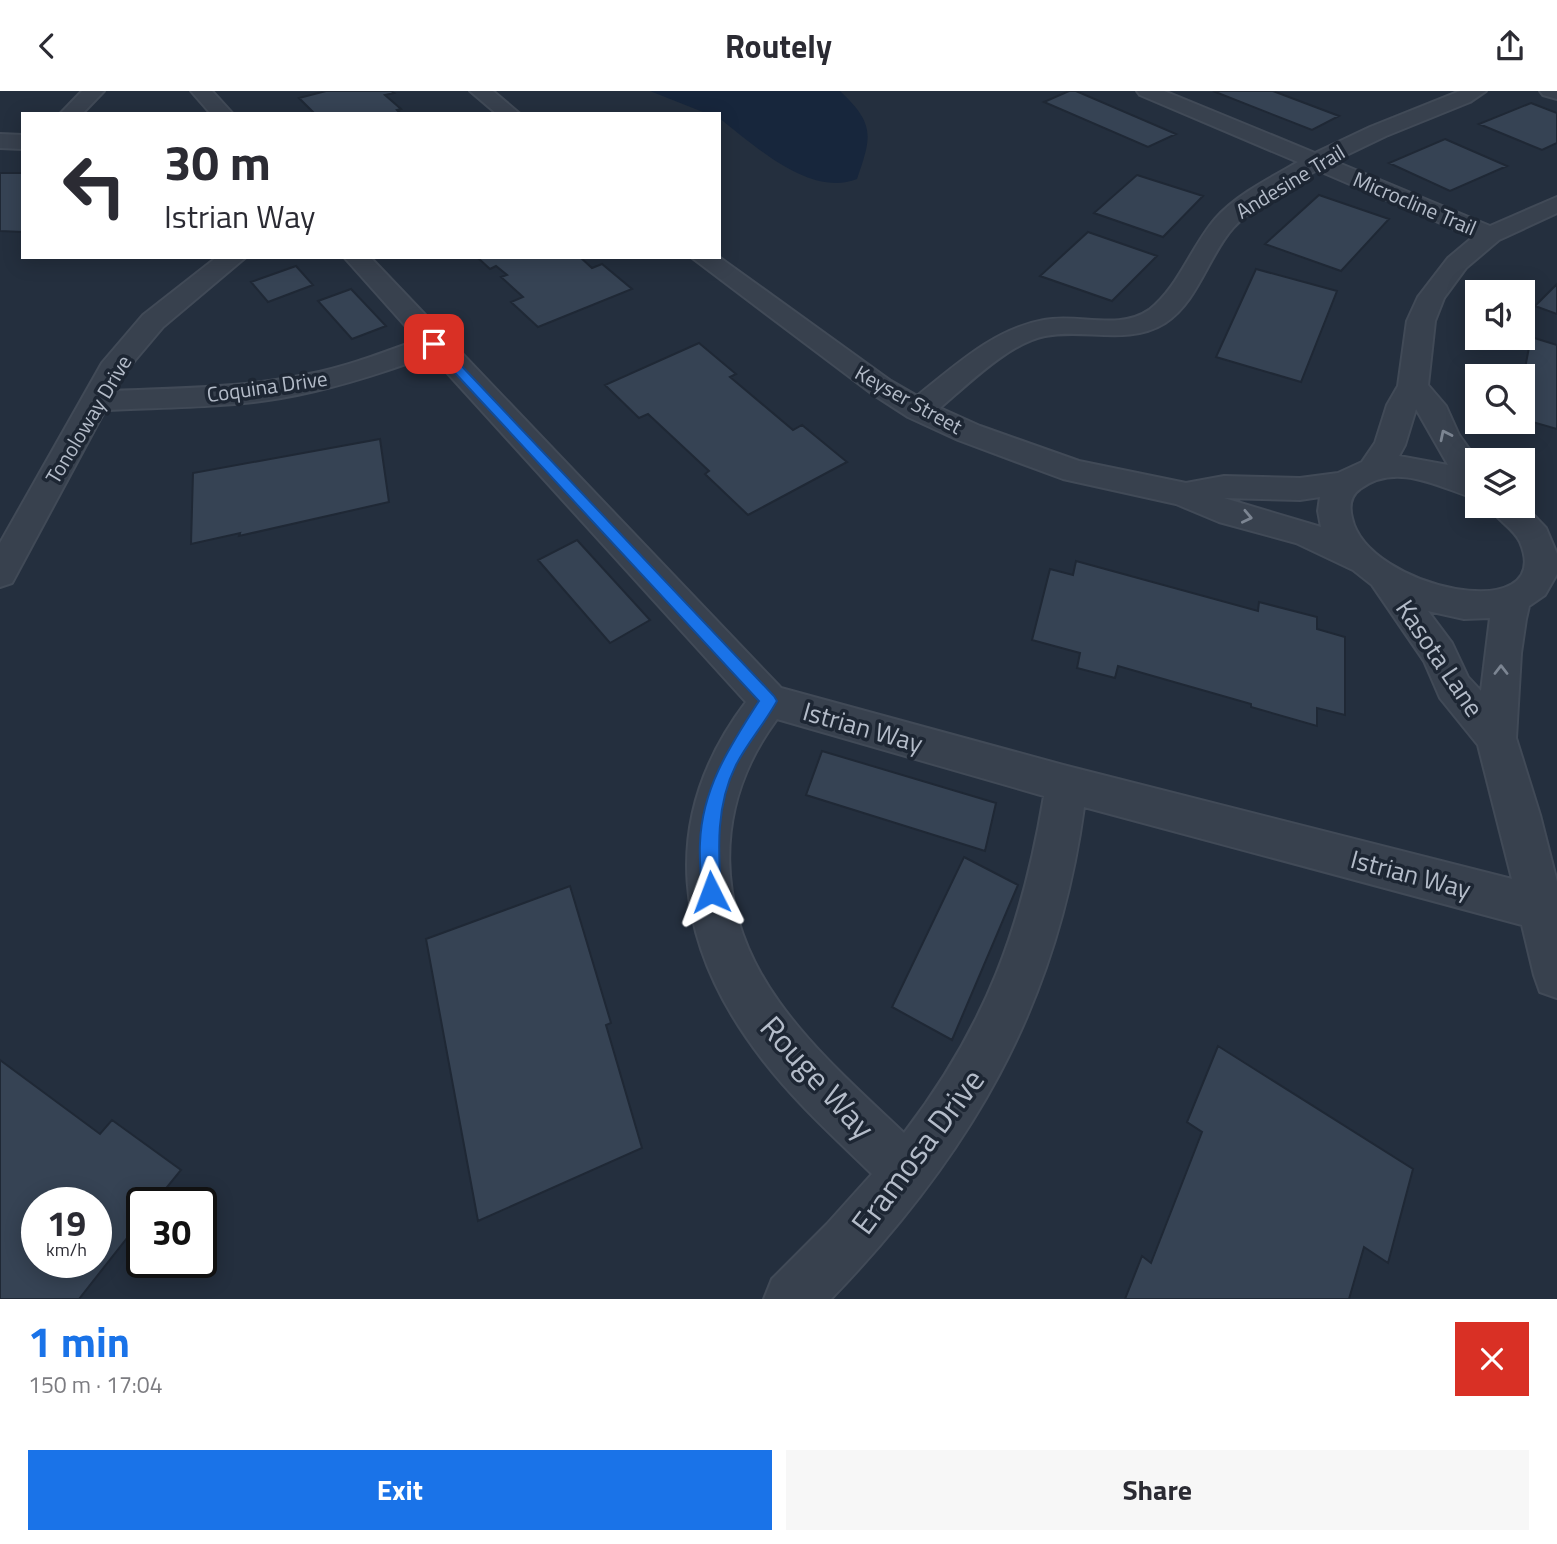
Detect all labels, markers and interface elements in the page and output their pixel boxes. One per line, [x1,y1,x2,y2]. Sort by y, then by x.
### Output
text: Routely [725,22,832,70]
icon: back [28,27,66,65]
icon: share [1491,27,1529,65]
text: 30 m [164,124,271,199]
street label: Andesine Trail [1229,136,1351,226]
icon: left [49,140,140,231]
street label: Microcline Trail [1348,163,1482,243]
text: Istrian Way [164,192,316,240]
map controls [1465,280,1535,518]
button: sound [1465,280,1535,350]
pin [404,314,464,374]
icon: arrive [415,325,453,363]
street label: Tonoloway Drive [37,348,139,490]
street label: Keyser Street [849,356,969,442]
street label: Coquina Drive [205,362,329,410]
button: search [1465,364,1535,434]
one-way arrow [1440,430,1454,442]
button: layers [1465,448,1535,518]
one-way arrow [1241,509,1253,524]
street label: Kasota Lane [1386,592,1494,724]
one-way arrow [1493,665,1508,676]
street label: Istrian Way [798,691,928,763]
street label: Istrian Way [1346,839,1476,909]
position arrow [674,855,748,929]
street label: Rouge Way [749,1004,887,1150]
street label: Eramosa Drive [839,1058,995,1244]
speed limit sign: 30 [126,1187,217,1278]
text: 19 [47,1196,86,1250]
text: km/h [46,1236,87,1263]
text: 1 min [28,1309,130,1373]
button: close [1455,1322,1529,1396]
text: 150 m · 17:04 [28,1367,163,1402]
button: Exit [28,1450,772,1530]
button: Share [786,1450,1529,1530]

